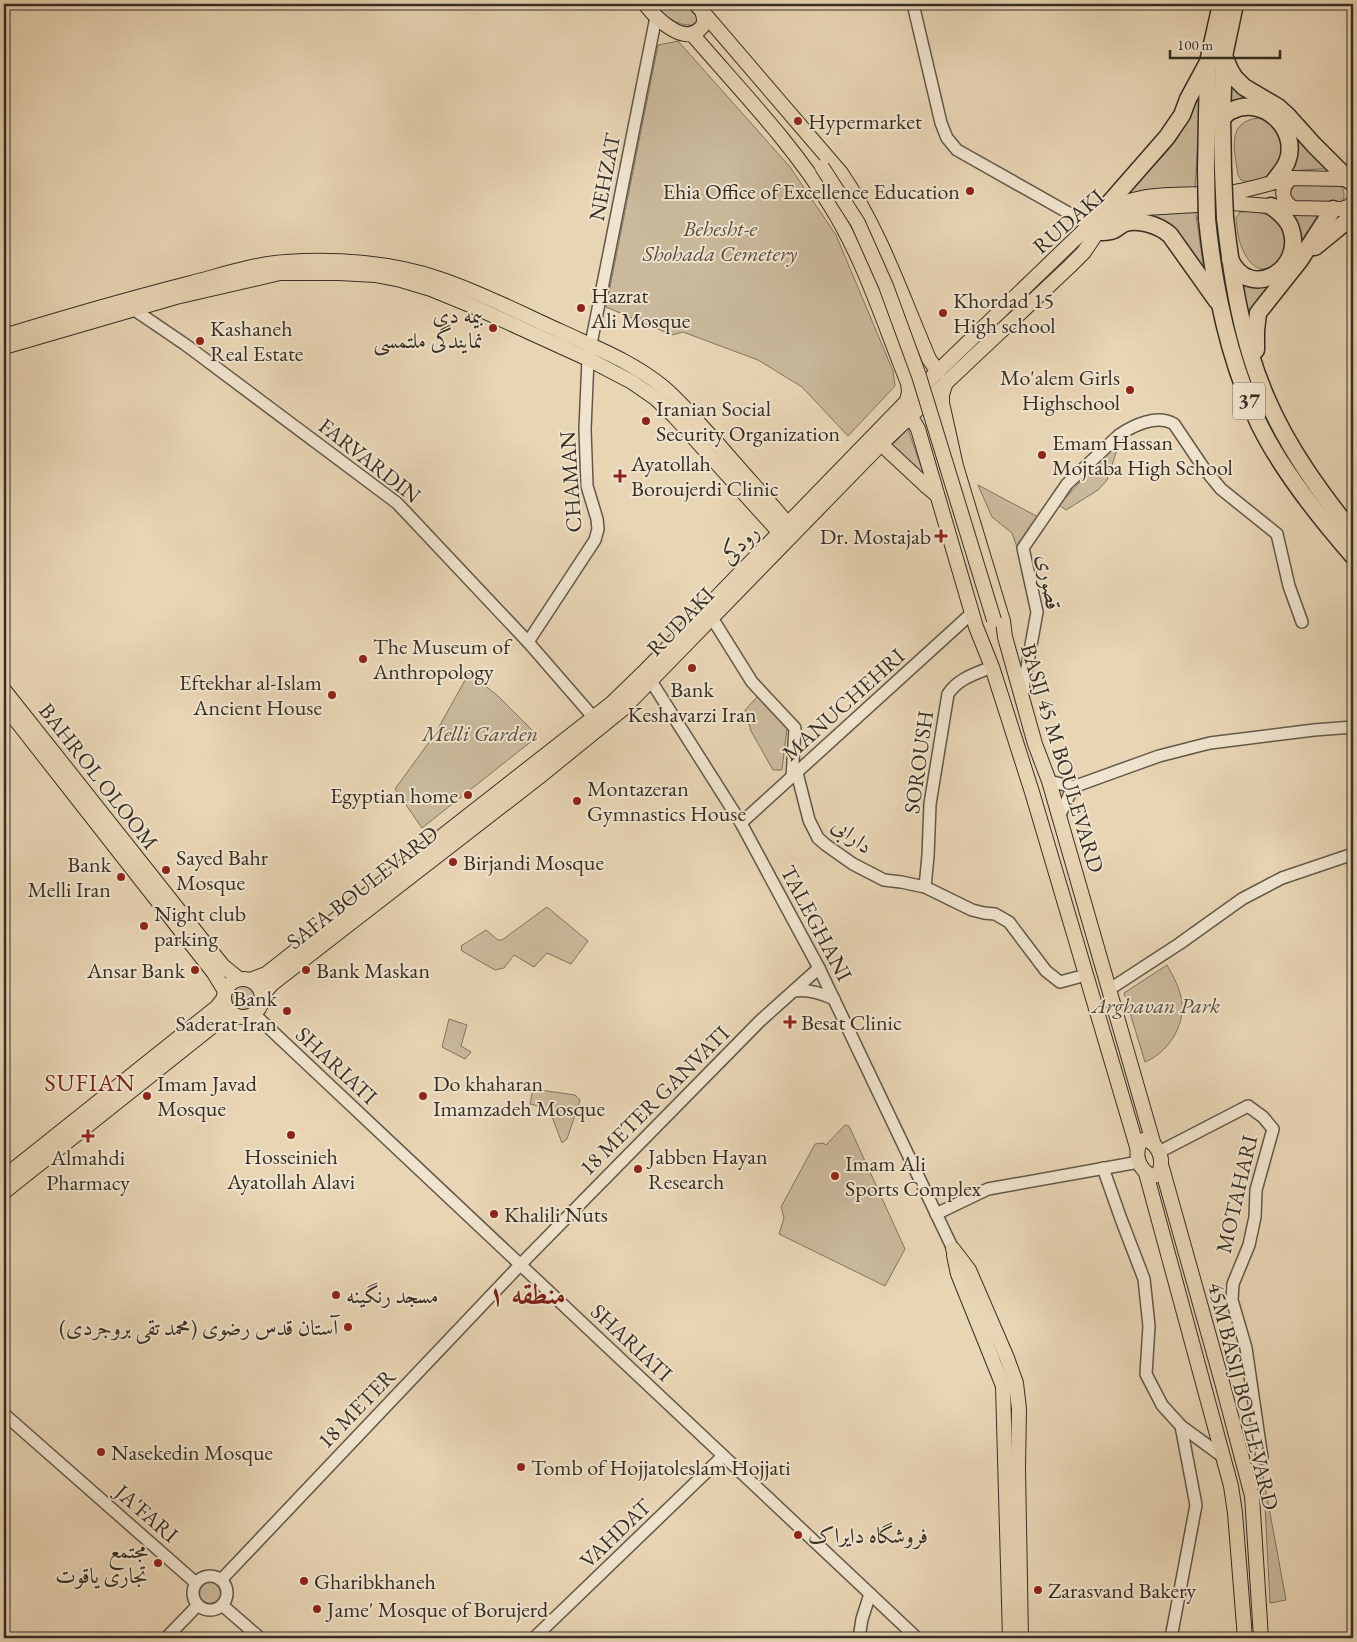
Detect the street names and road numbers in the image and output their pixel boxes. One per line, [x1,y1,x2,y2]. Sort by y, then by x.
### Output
street label: NEHZAT [582,130,627,223]
street label: RUDAKI [1027,182,1111,260]
road number: 37 [1233,382,1265,420]
street label: FARVARDIN [313,411,427,510]
street label: CHAMAN [552,430,588,533]
street label: رودکی [713,518,765,571]
street label: قصوری [1031,552,1068,612]
street label: RUDAKI [640,580,721,662]
street label: BASIJ 45 M BOULEVARD [1014,640,1111,876]
street label: MANUCHEHRI [776,641,911,767]
street label: BAHROL OLOOM [32,697,165,856]
street label: SOROUSH [897,709,940,815]
street label: دارابی [825,810,879,862]
street label: SAFA BOULEVARD [280,819,444,956]
street label: TALEGHANI [774,860,859,987]
street label: 18 METER GANVATI [573,1019,736,1182]
street label: SHARIATI [290,1020,384,1111]
street label: MOTAHARI [1209,1132,1264,1256]
street label: 45M BASIJ BOULEVARD [1201,1279,1286,1513]
street label: SHARIATI [585,1297,679,1388]
street label: 18 METER [311,1362,402,1455]
street label: JA'FARI [107,1476,185,1549]
street label: VAHDAT [573,1492,658,1575]

